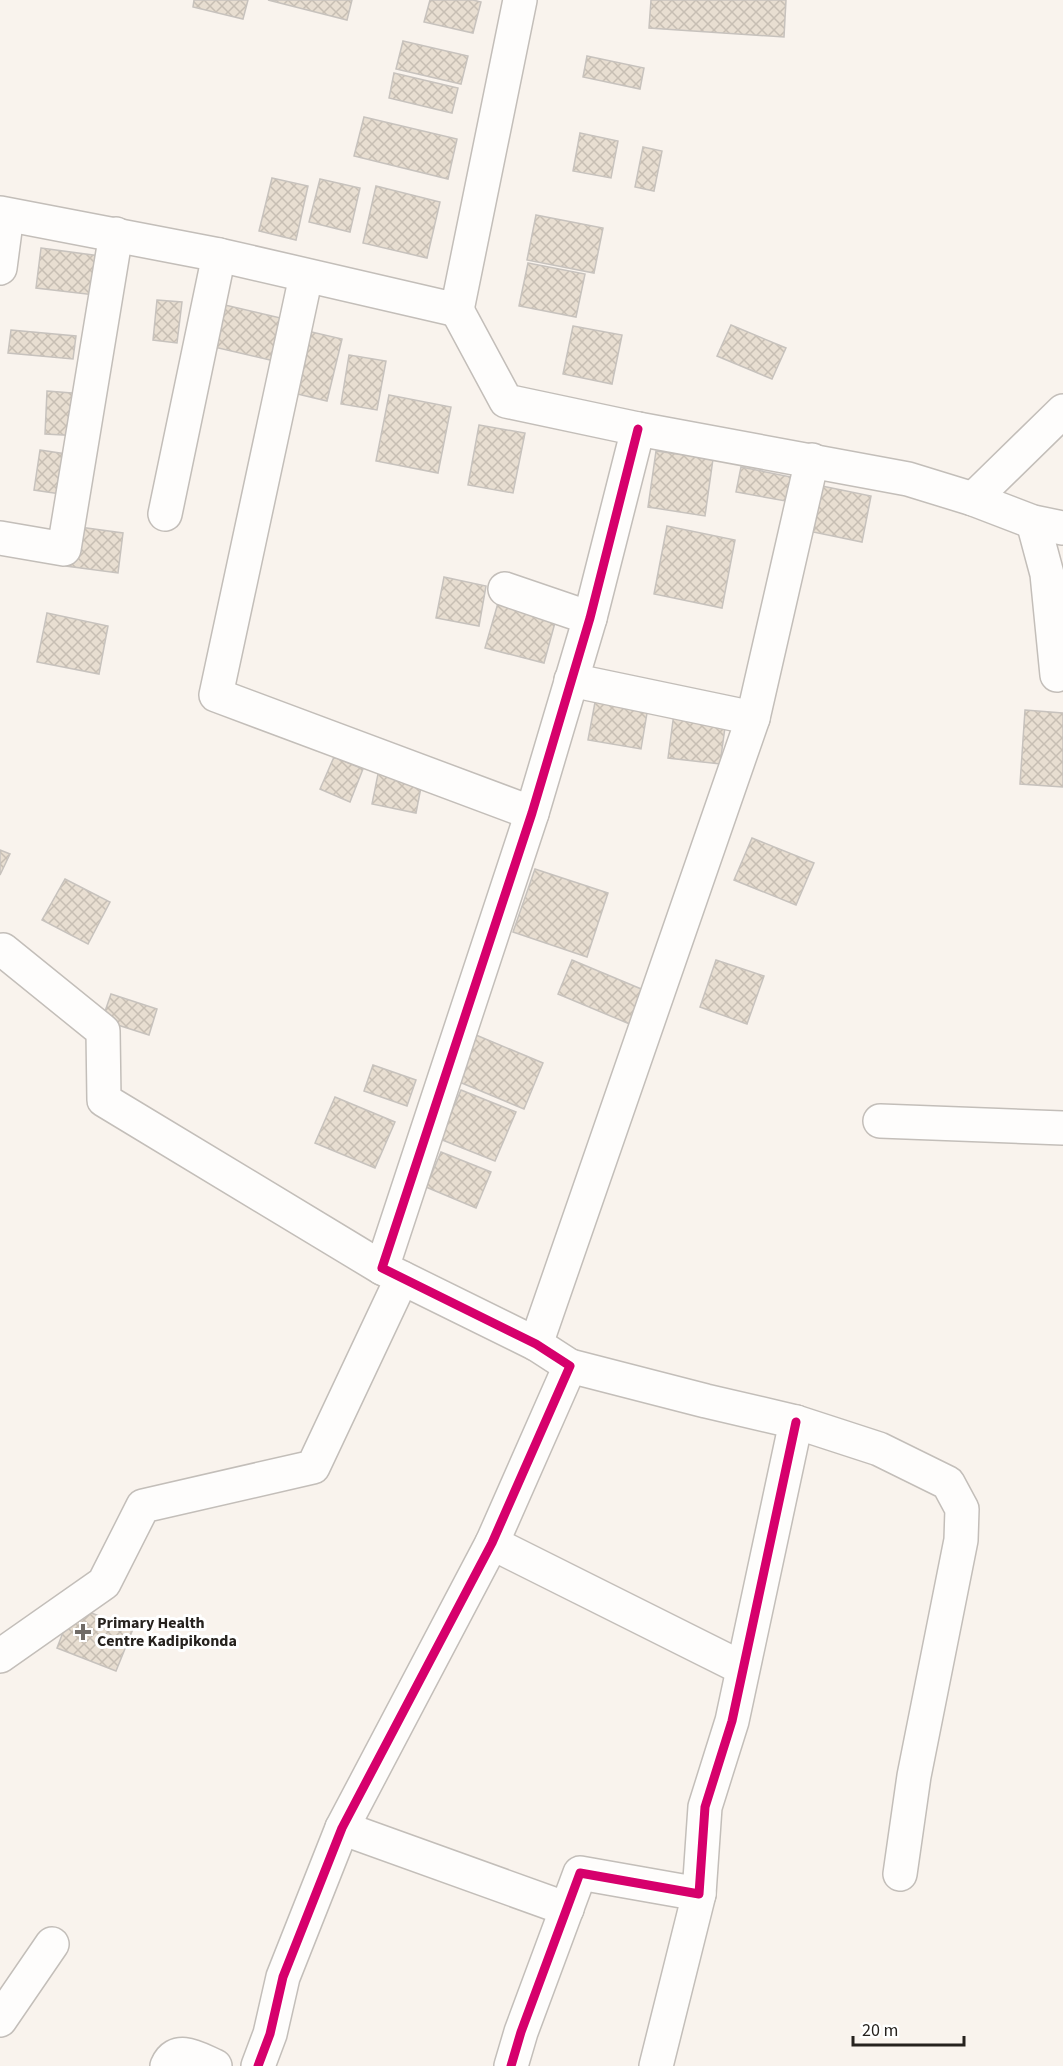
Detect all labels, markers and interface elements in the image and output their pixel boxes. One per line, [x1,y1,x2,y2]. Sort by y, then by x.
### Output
place label: Primary Health Centre Kadipikonda [97,1612,237,1652]
marker: Primary Health Centre Kadipikonda [74,1623,92,1641]
scale bar [853,2009,964,2047]
text: 20 m [862,2018,898,2043]

